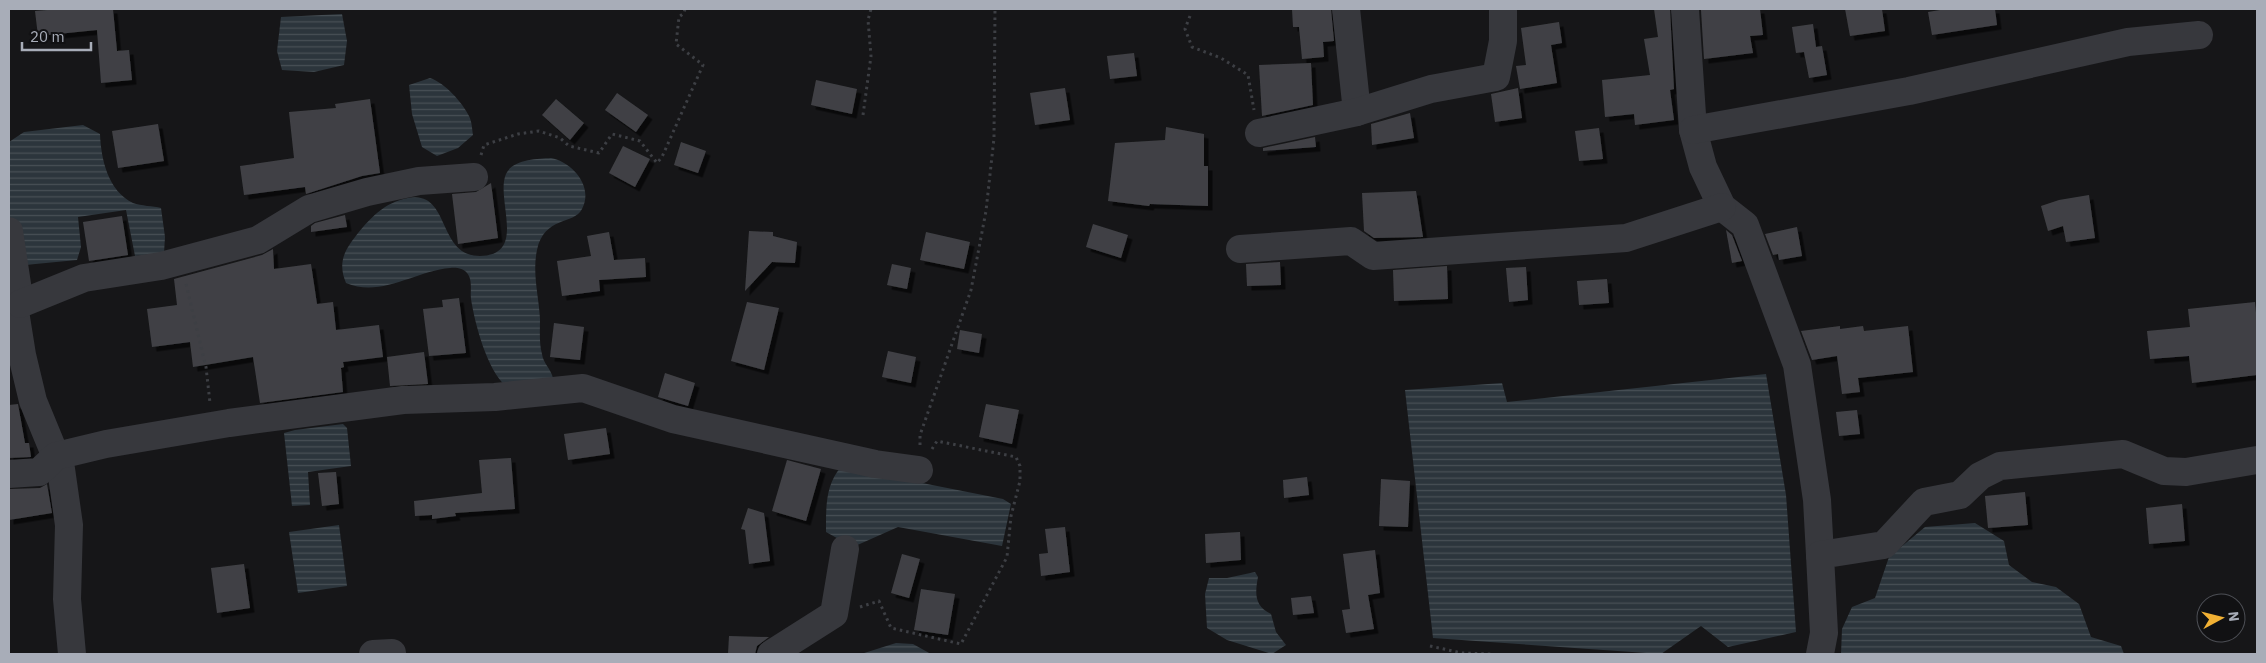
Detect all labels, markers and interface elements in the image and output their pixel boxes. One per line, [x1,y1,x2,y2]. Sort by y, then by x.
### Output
scale bar [22,20,91,52]
text: 20 m [30,27,65,46]
north arrow [2196,593,2246,643]
text: N [2224,610,2243,623]

